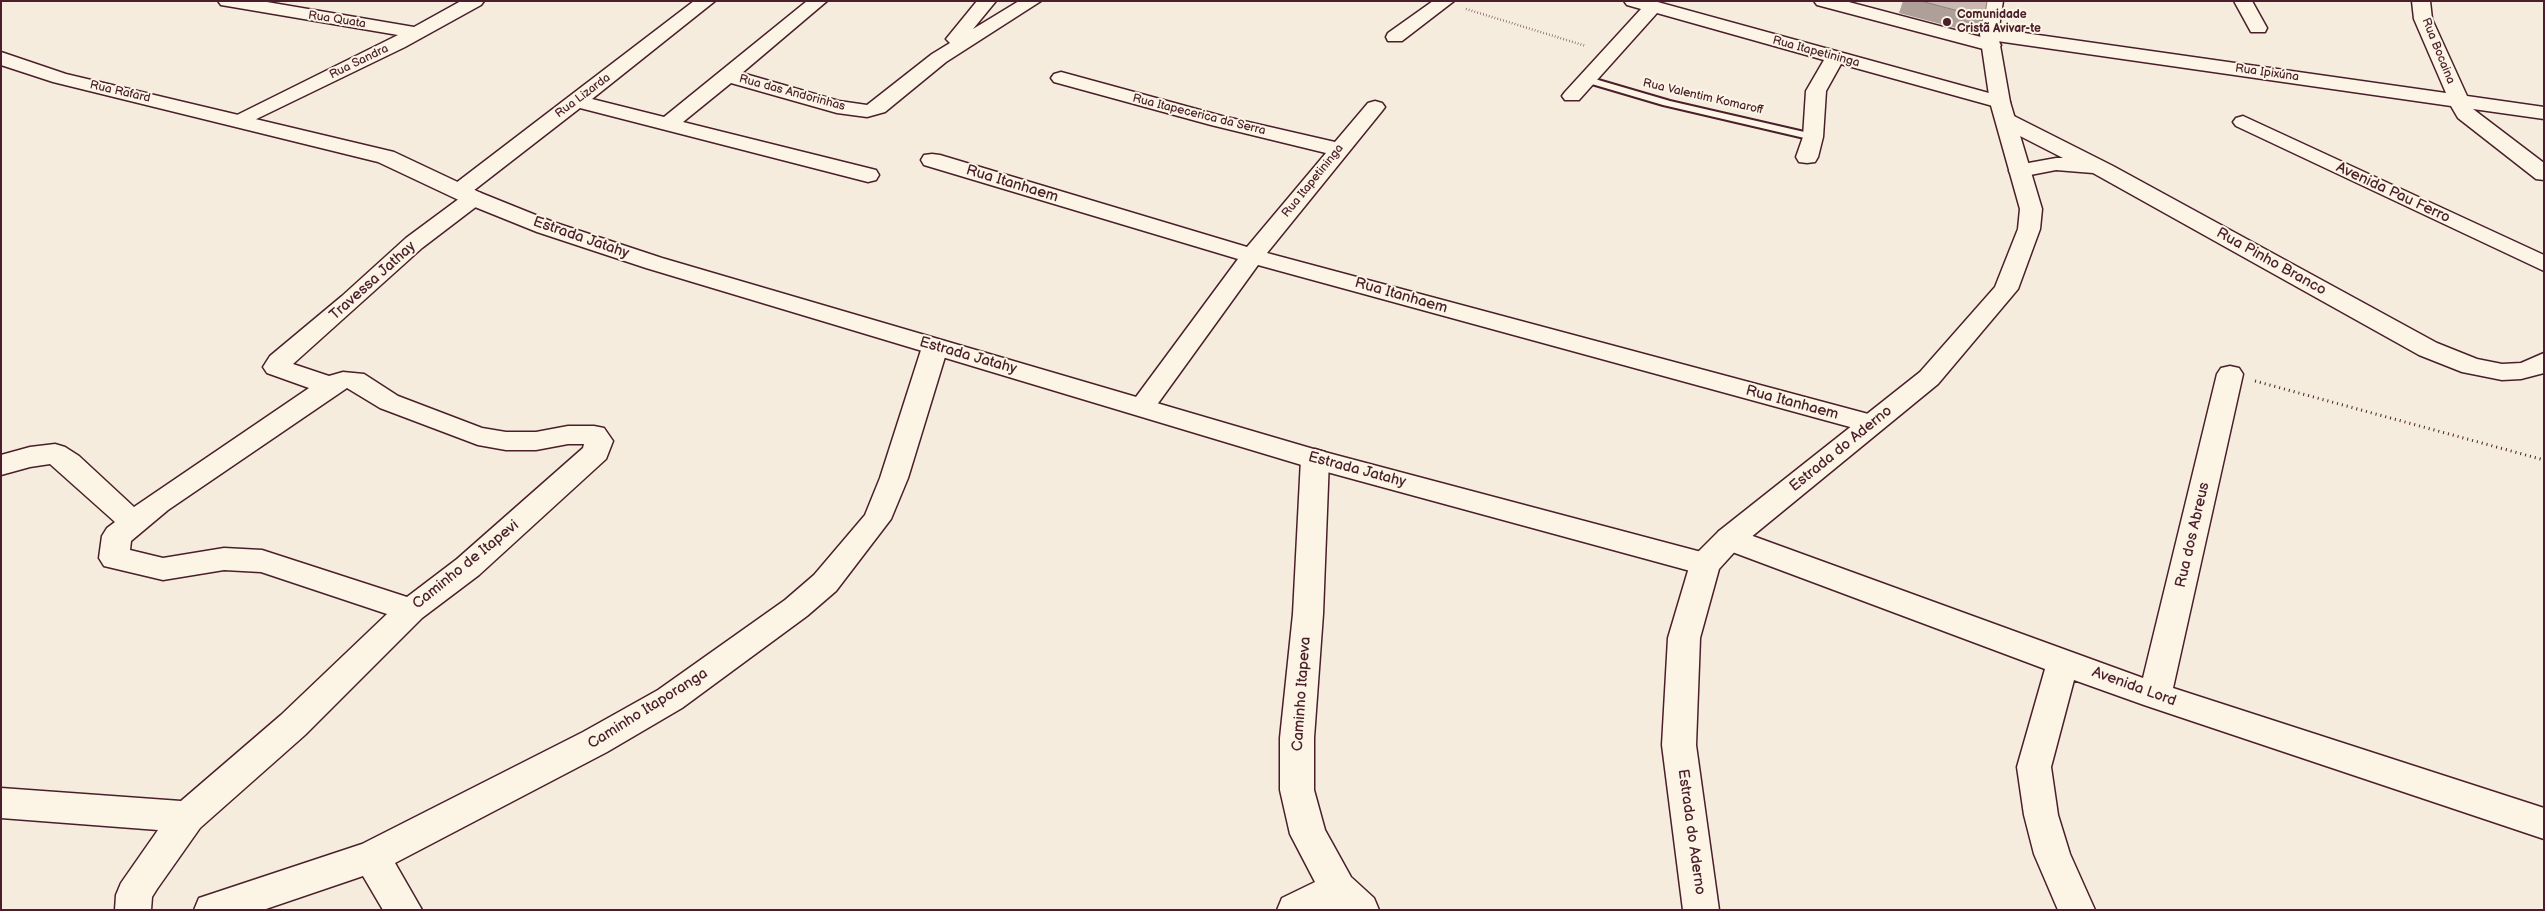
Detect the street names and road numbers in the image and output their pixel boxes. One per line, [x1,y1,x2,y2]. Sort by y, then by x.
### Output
street label: Rua Quata [307,8,367,32]
street label: Rua Bocaina [2418,16,2458,86]
street label: Rua Itapetininga [1771,33,1861,71]
street label: Rua Sandra [327,42,391,82]
street label: Rua Ipixúna [2234,61,2300,85]
street label: Rua Lizarda [553,71,613,121]
street label: Rua das Andorinhas [737,72,847,114]
street label: Rua Valentim Komaroff [1641,76,1765,118]
street label: Rua Rafard [88,78,152,106]
street label: Rua Itapecerica da Serra [1131,91,1267,139]
street label: Rua Itapetininga [1279,142,1347,220]
street label: Avenida Pau Ferro [2333,159,2453,227]
street label: Rua Itanhaem [964,161,1060,207]
street label: Estrada Jatahy [531,213,631,263]
street label: Rua Pinho Branco [2213,224,2329,300]
street label: Travessa Jathay [326,238,420,324]
street label: Rua Itanhaem [1353,274,1449,318]
street label: Estrada Jatahy [917,334,1019,378]
street label: Rua Itanhaem [1744,382,1840,424]
street label: Estrada do Aderno [1786,402,1896,496]
street label: Estrada Jatahy [1306,448,1408,492]
street label: Rua dos Abreus [2172,481,2214,589]
street label: Caminho de Itapevi [409,517,523,613]
street label: Caminho Itapeva [1289,636,1315,752]
street label: Avenida Lord [2089,663,2179,711]
street label: Caminho Itaporanga [585,665,711,753]
street label: Estrada do Aderno [1673,768,1709,896]

